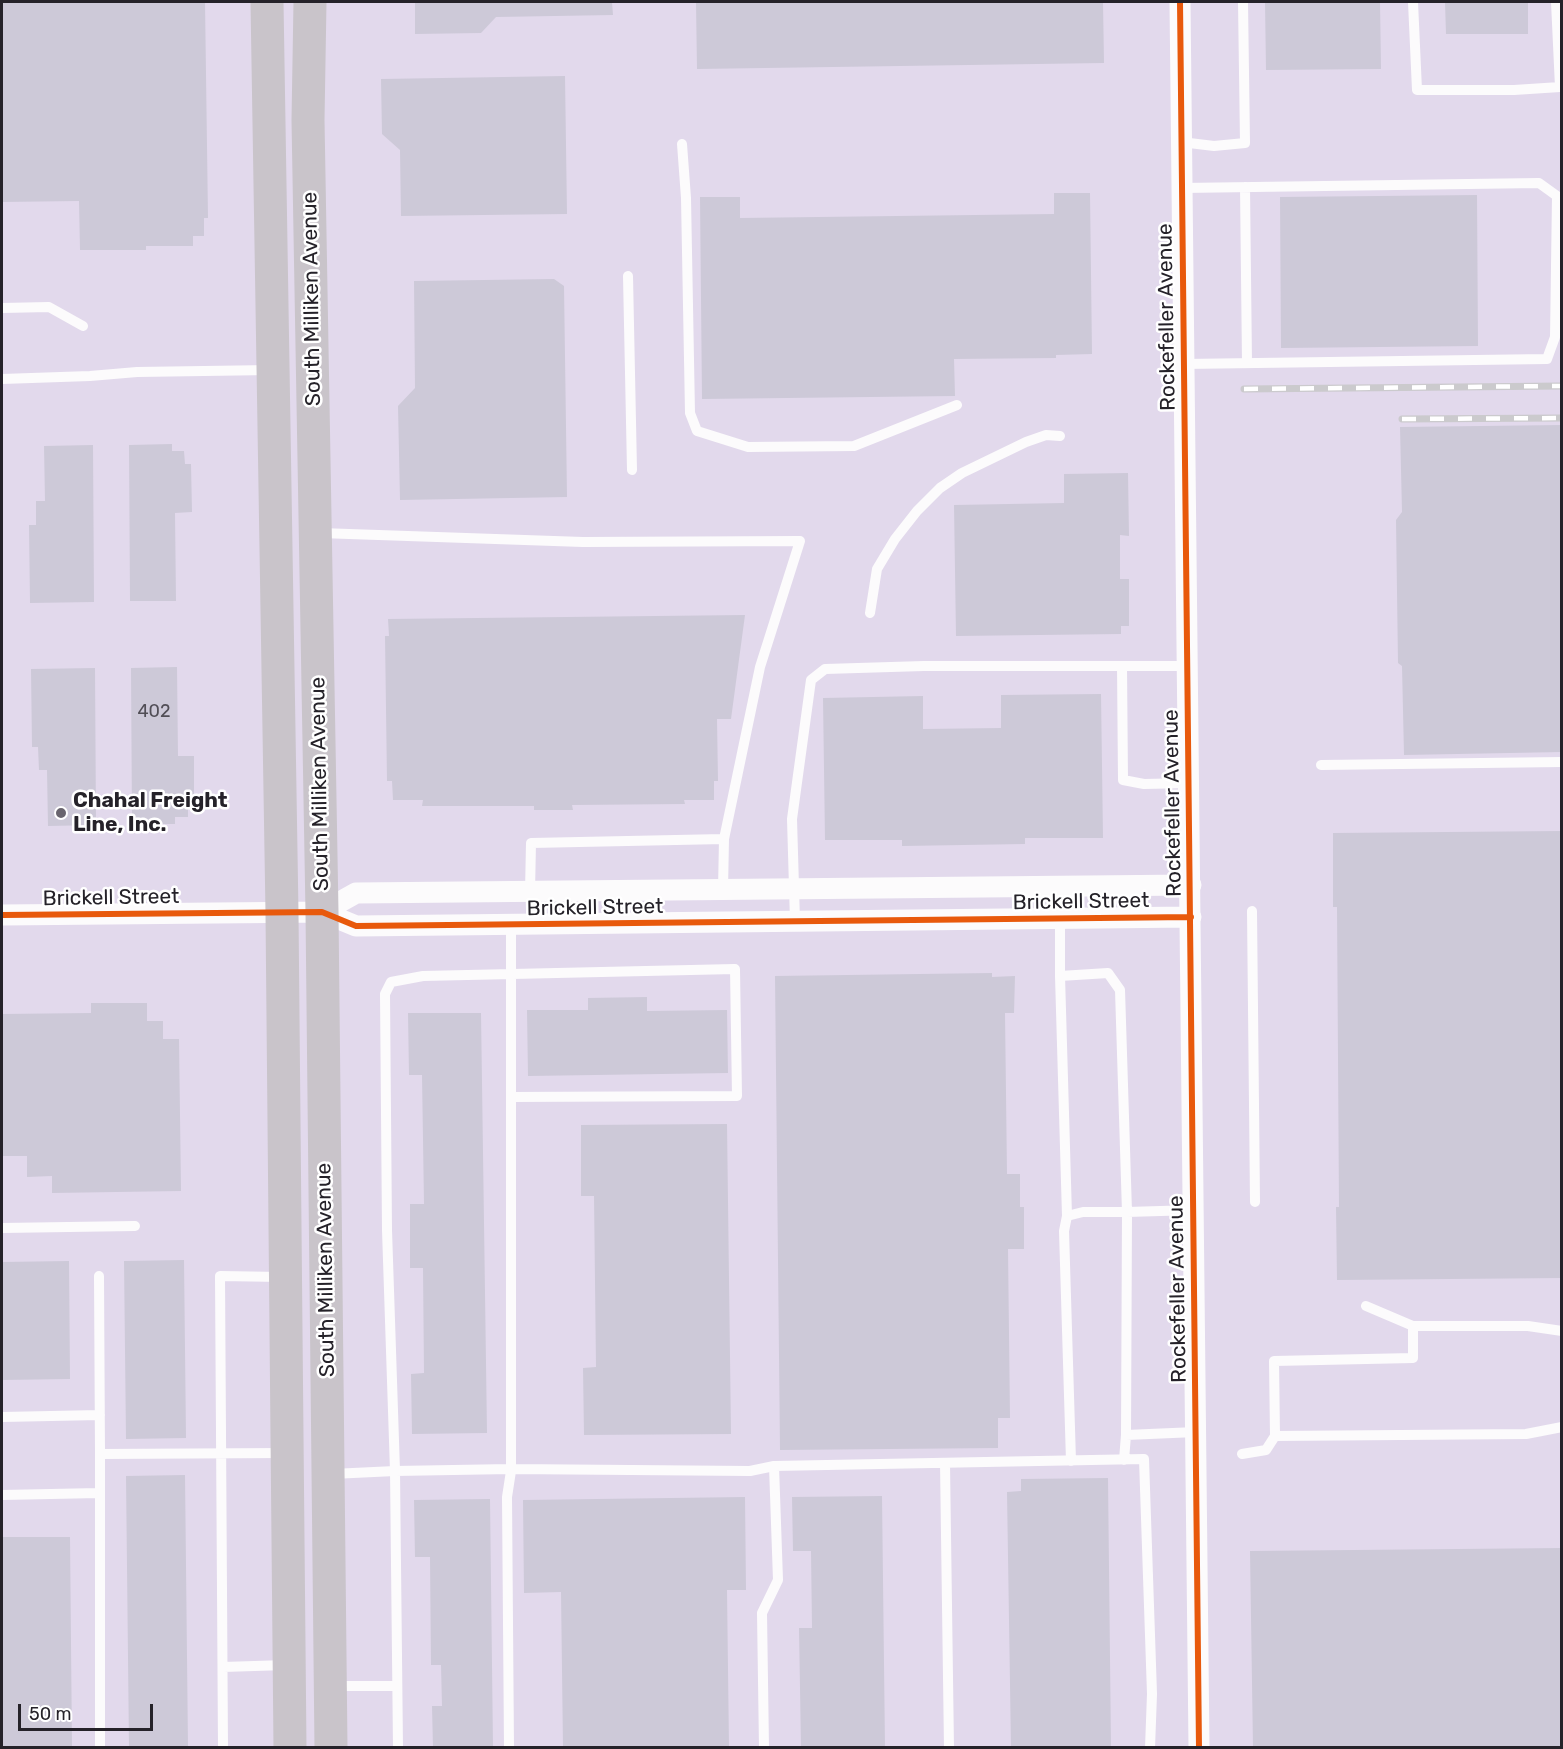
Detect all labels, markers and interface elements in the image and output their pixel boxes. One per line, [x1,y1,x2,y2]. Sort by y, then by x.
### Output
street label: South Milliken Avenue [298,192,326,406]
street label: Rockefeller Avenue [1153,223,1181,411]
street label: South Milliken Avenue [306,677,334,891]
house number: 402 [137,701,171,723]
street label: Rockefeller Avenue [1159,709,1187,897]
place label: Chahal Freight Line, Inc. [73,788,228,838]
marker: Chahal Freight Line, Inc. [54,806,68,820]
street label: Brickell Street [42,884,180,912]
street label: Brickell Street [1012,888,1150,916]
street label: Brickell Street [526,894,664,922]
street label: South Milliken Avenue [312,1163,340,1377]
street label: Rockefeller Avenue [1164,1195,1192,1383]
scale bar [21,1692,156,1730]
text: 50 m [29,1703,72,1725]

